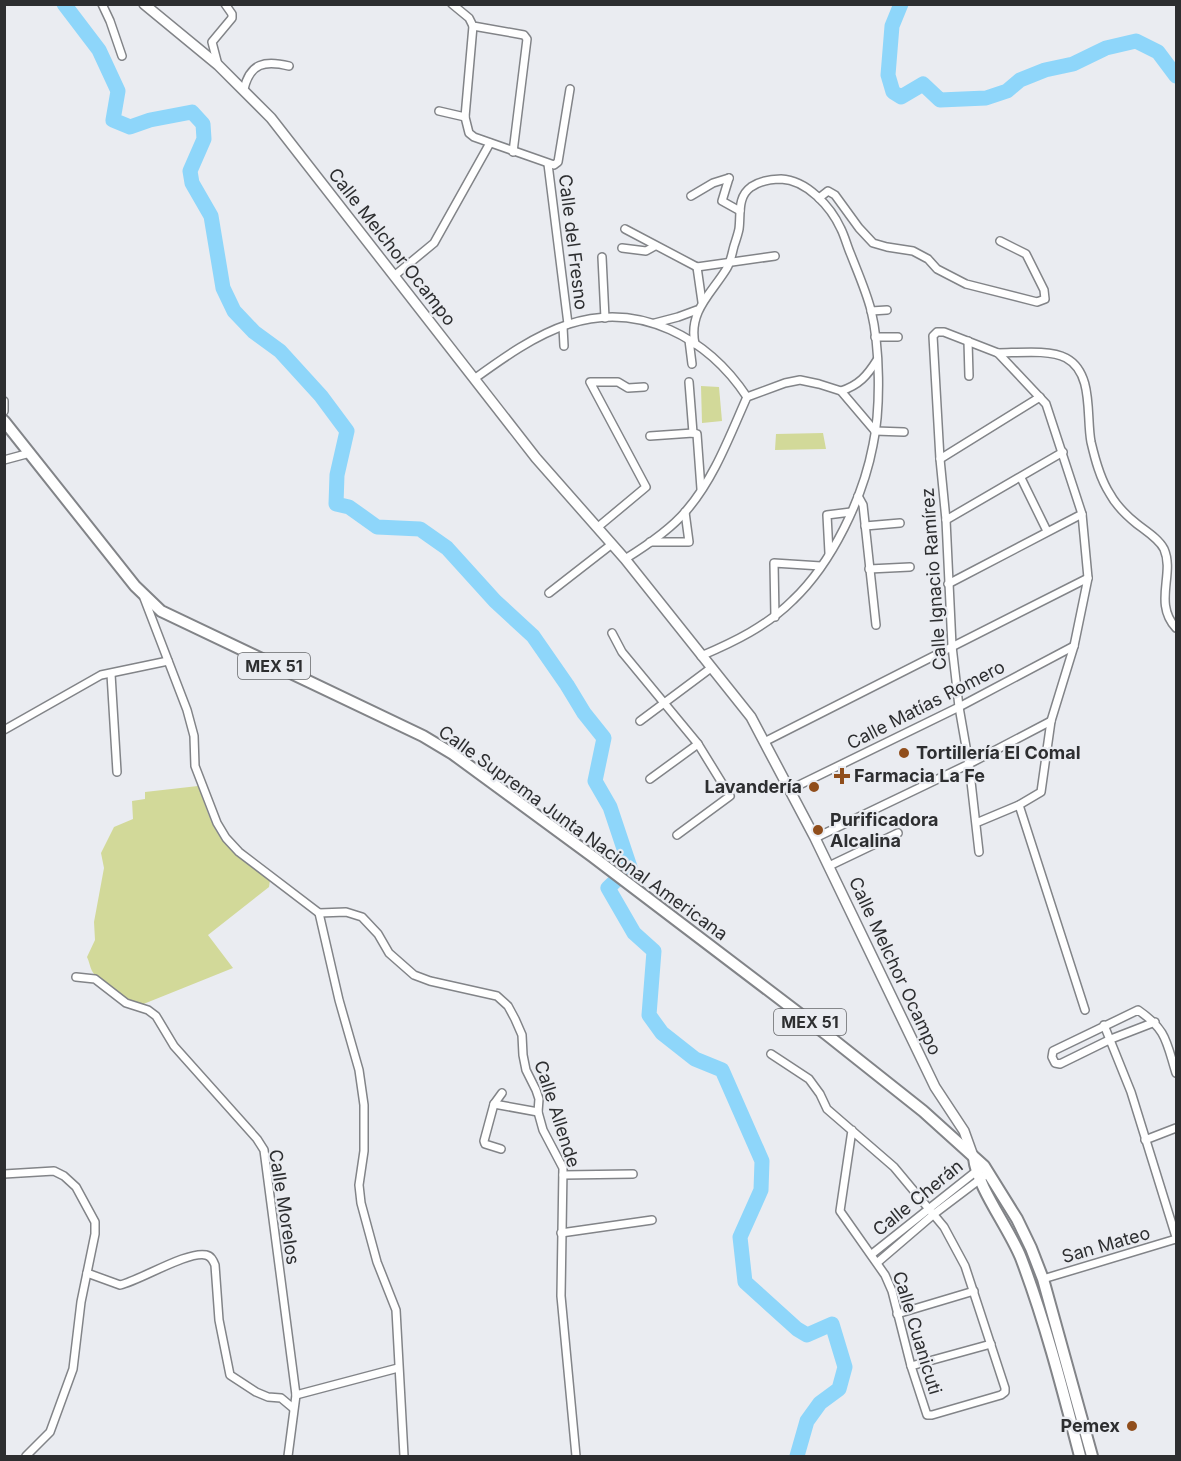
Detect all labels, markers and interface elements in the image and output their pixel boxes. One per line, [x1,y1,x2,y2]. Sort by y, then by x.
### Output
street label: Calle Melchor Ocampo [324,164,460,330]
street label: Calle del Fresno [555,173,592,311]
street label: Calle Ignacio Ramírez [917,487,950,671]
road number: MEX 51 [238,653,310,679]
street label: Calle Matías Romero [843,656,1008,754]
street label: Calle Suprema Junta Nacional Americana [435,721,732,945]
place label: Tortillería El Comal [916,742,1081,763]
marker: Tortillería El Comal [897,746,911,760]
place label: Farmacia La Fe [854,765,985,786]
marker: Farmacia La Fe [835,769,849,783]
place label: Lavandería [705,776,802,797]
marker: Lavandería [807,780,821,794]
place label: Purificadora Alcalina [830,809,939,851]
marker: Purificadora Alcalina [811,823,825,837]
street label: Calle Melchor Ocampo [845,873,946,1058]
road number: MEX 51 [774,1009,846,1035]
street label: Calle Allende [530,1058,585,1170]
street label: Calle Morelos [265,1148,304,1266]
street label: Calle Cherán [869,1155,967,1240]
street label: San Mateo [1059,1222,1152,1267]
street label: Calle Cuanicuti [889,1269,946,1397]
place label: Pemex [1061,1415,1121,1436]
marker: Pemex [1125,1419,1139,1433]

